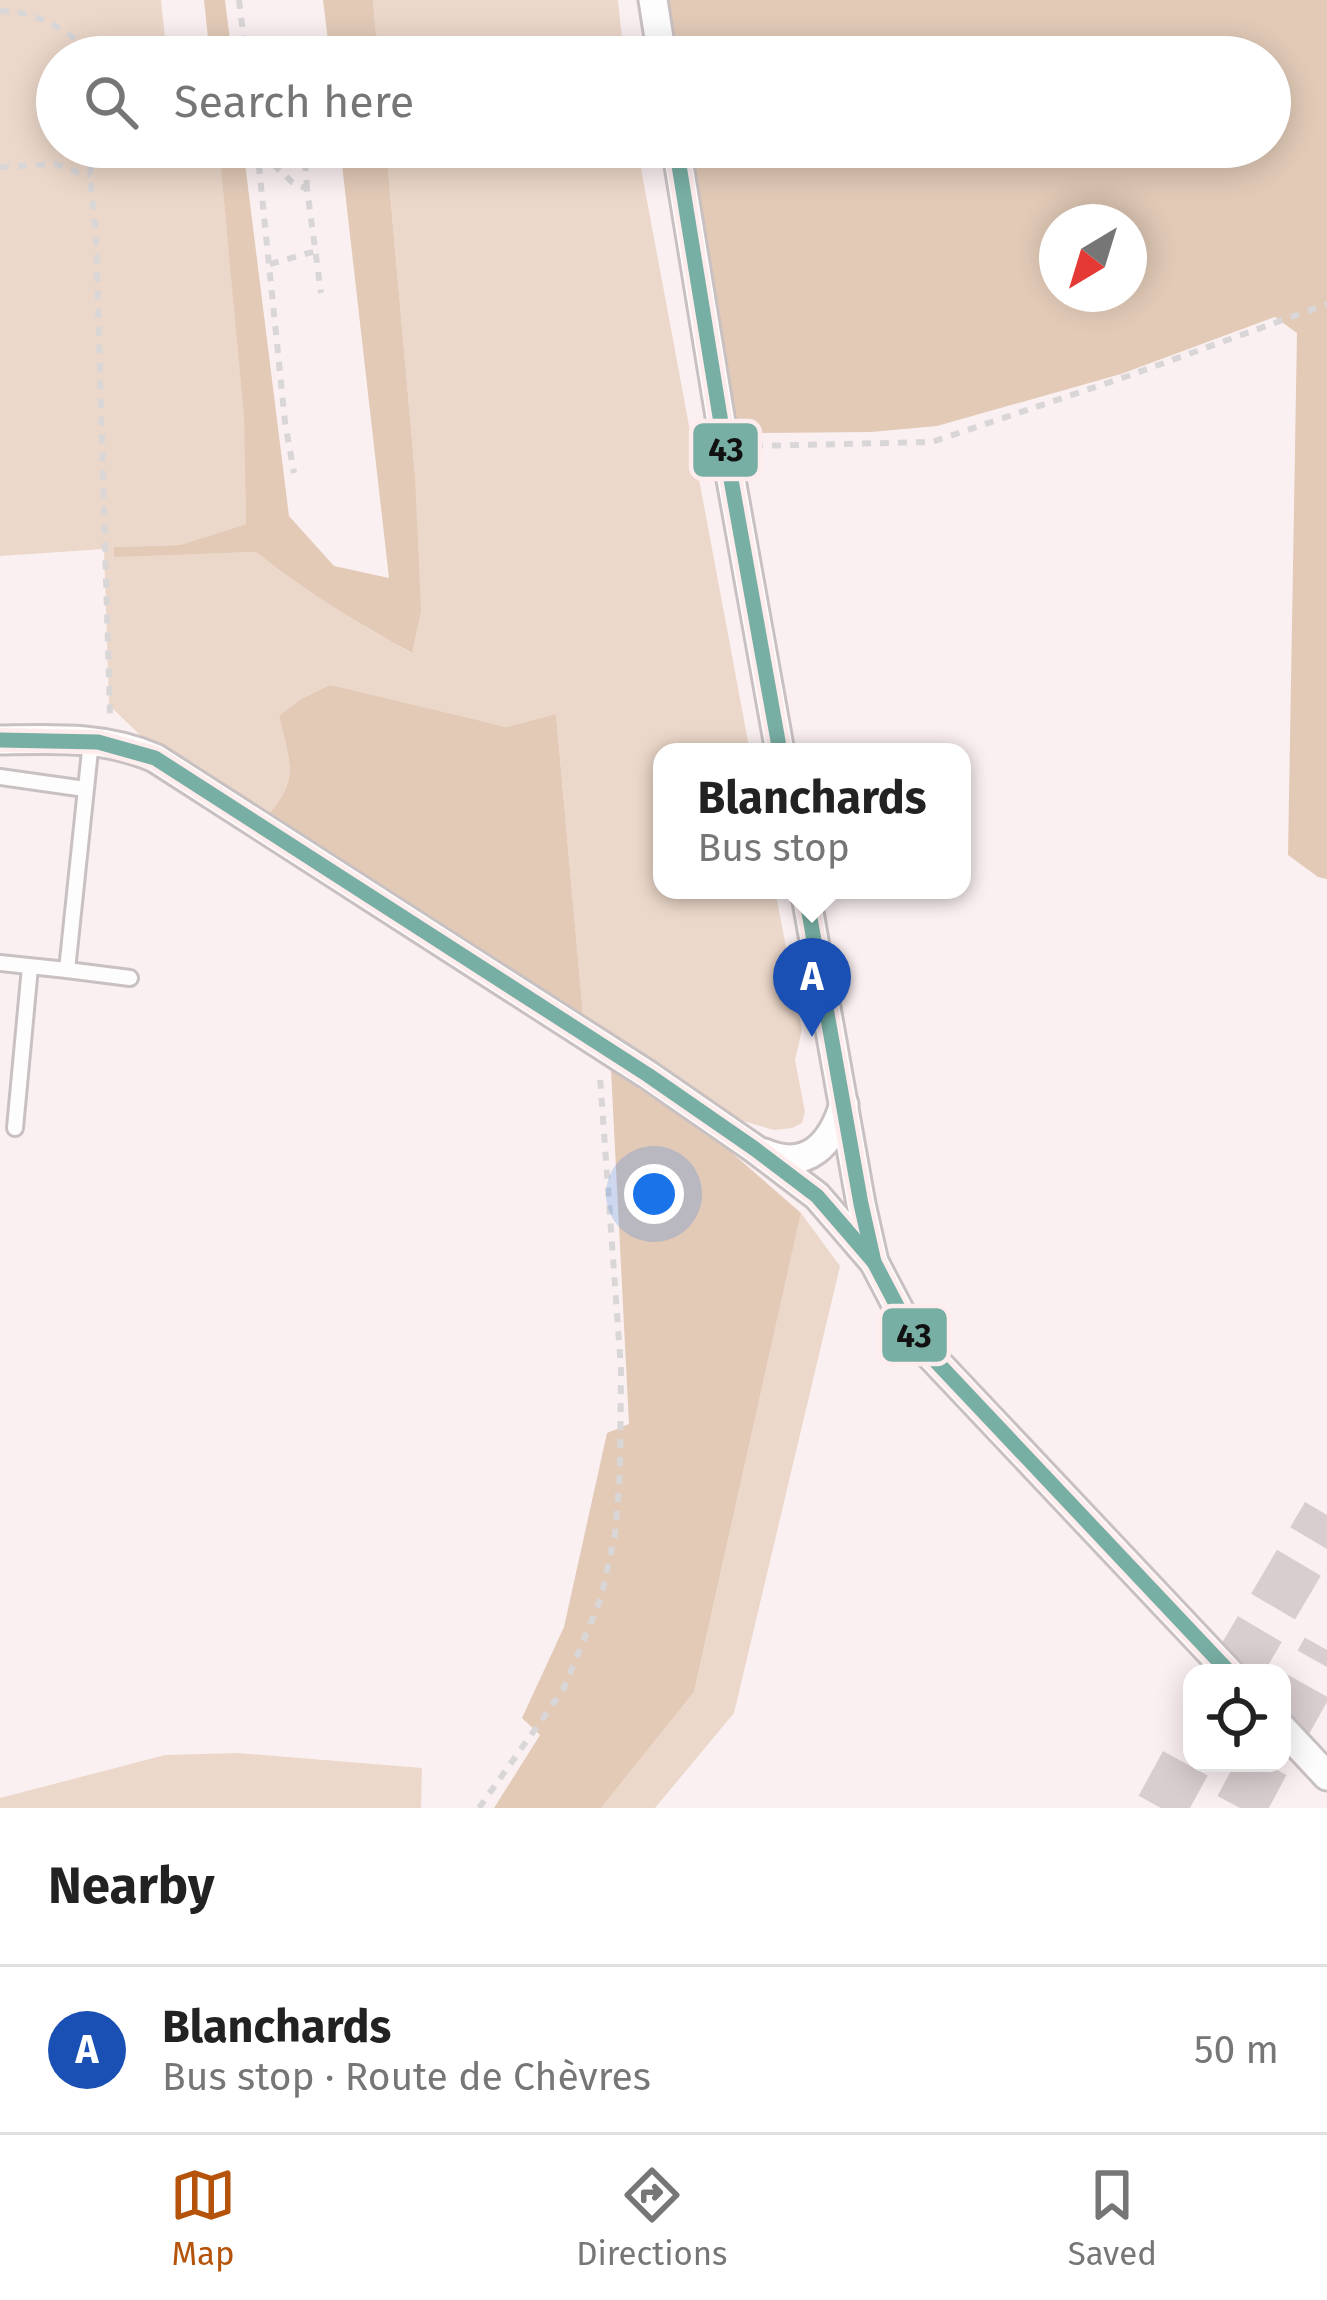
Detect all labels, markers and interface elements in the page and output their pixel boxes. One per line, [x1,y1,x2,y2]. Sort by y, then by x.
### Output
search box [36,36,1291,168]
icon: search [78,69,144,135]
text: Search here [174,75,414,129]
north arrow [1039,204,1147,312]
line badge: 43 [691,421,760,479]
text: 43 [708,430,744,470]
popup [653,743,971,899]
text: Blanchards [697,771,927,825]
text: Bus stop [697,825,850,871]
pin: A [773,938,851,1037]
your location [624,1164,684,1224]
line badge: 43 [880,1306,949,1364]
text: 43 [896,1316,932,1356]
map controls [1183,1664,1291,1772]
button: locate [1183,1664,1291,1772]
text: Nearby [48,1855,214,1917]
text: Blanchards [162,2000,391,2054]
text: A [75,2027,99,2073]
text: 50 m [1194,2027,1279,2073]
text: Bus stop · Route de Chèvres [162,2054,651,2100]
tab: Map [170,2162,236,2274]
tab: Directions [576,2162,728,2274]
tab: Saved [1068,2162,1157,2274]

